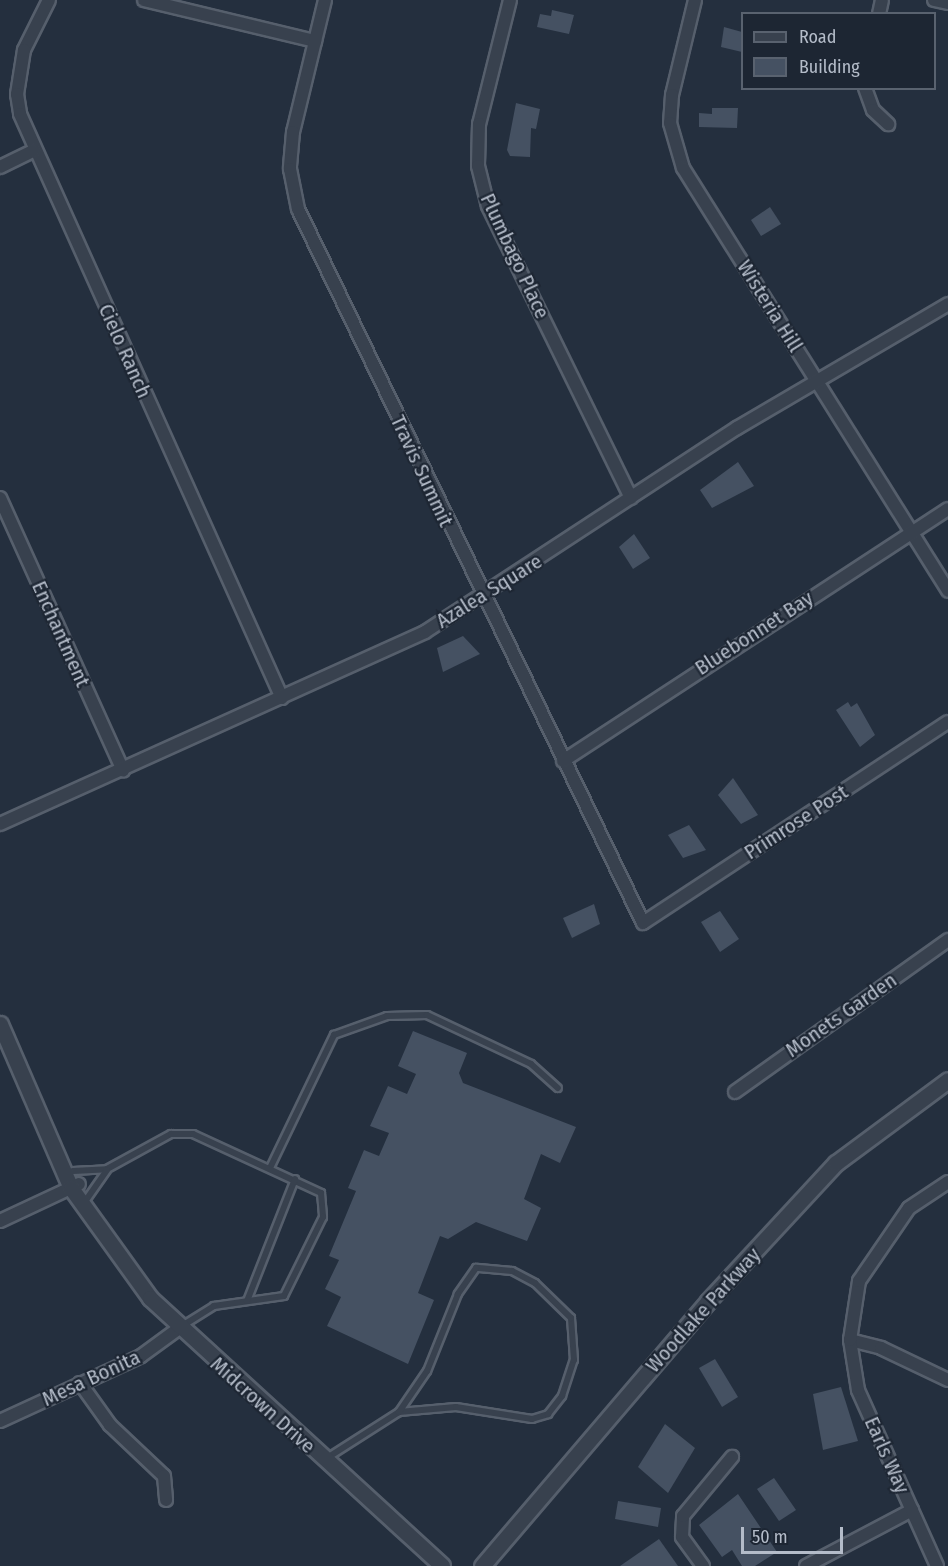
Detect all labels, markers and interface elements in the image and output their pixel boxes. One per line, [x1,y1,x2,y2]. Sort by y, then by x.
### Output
legend [741,12,936,90]
text: Road [799,26,836,48]
text: Building [799,56,860,78]
street label: Plumbago Place [475,189,555,323]
street label: Wisteria Hill [732,255,808,357]
street label: Cielo Ranch [93,300,157,402]
street label: Travis Summit [385,411,459,531]
street label: Azalea Square [431,548,547,634]
street label: Enchantment [26,577,96,691]
street label: Bluebonnet Bay [690,585,818,681]
street label: Primrose Post [739,779,853,865]
street label: Monets Garden [781,967,901,1063]
street label: Woodlake Parkway [640,1242,766,1378]
street label: Mesa Bonita [38,1344,144,1412]
street label: Midcrown Drive [205,1351,321,1459]
street label: Earls Way [859,1413,915,1497]
scale bar [744,1515,846,1553]
text: 50 m [752,1526,788,1548]

